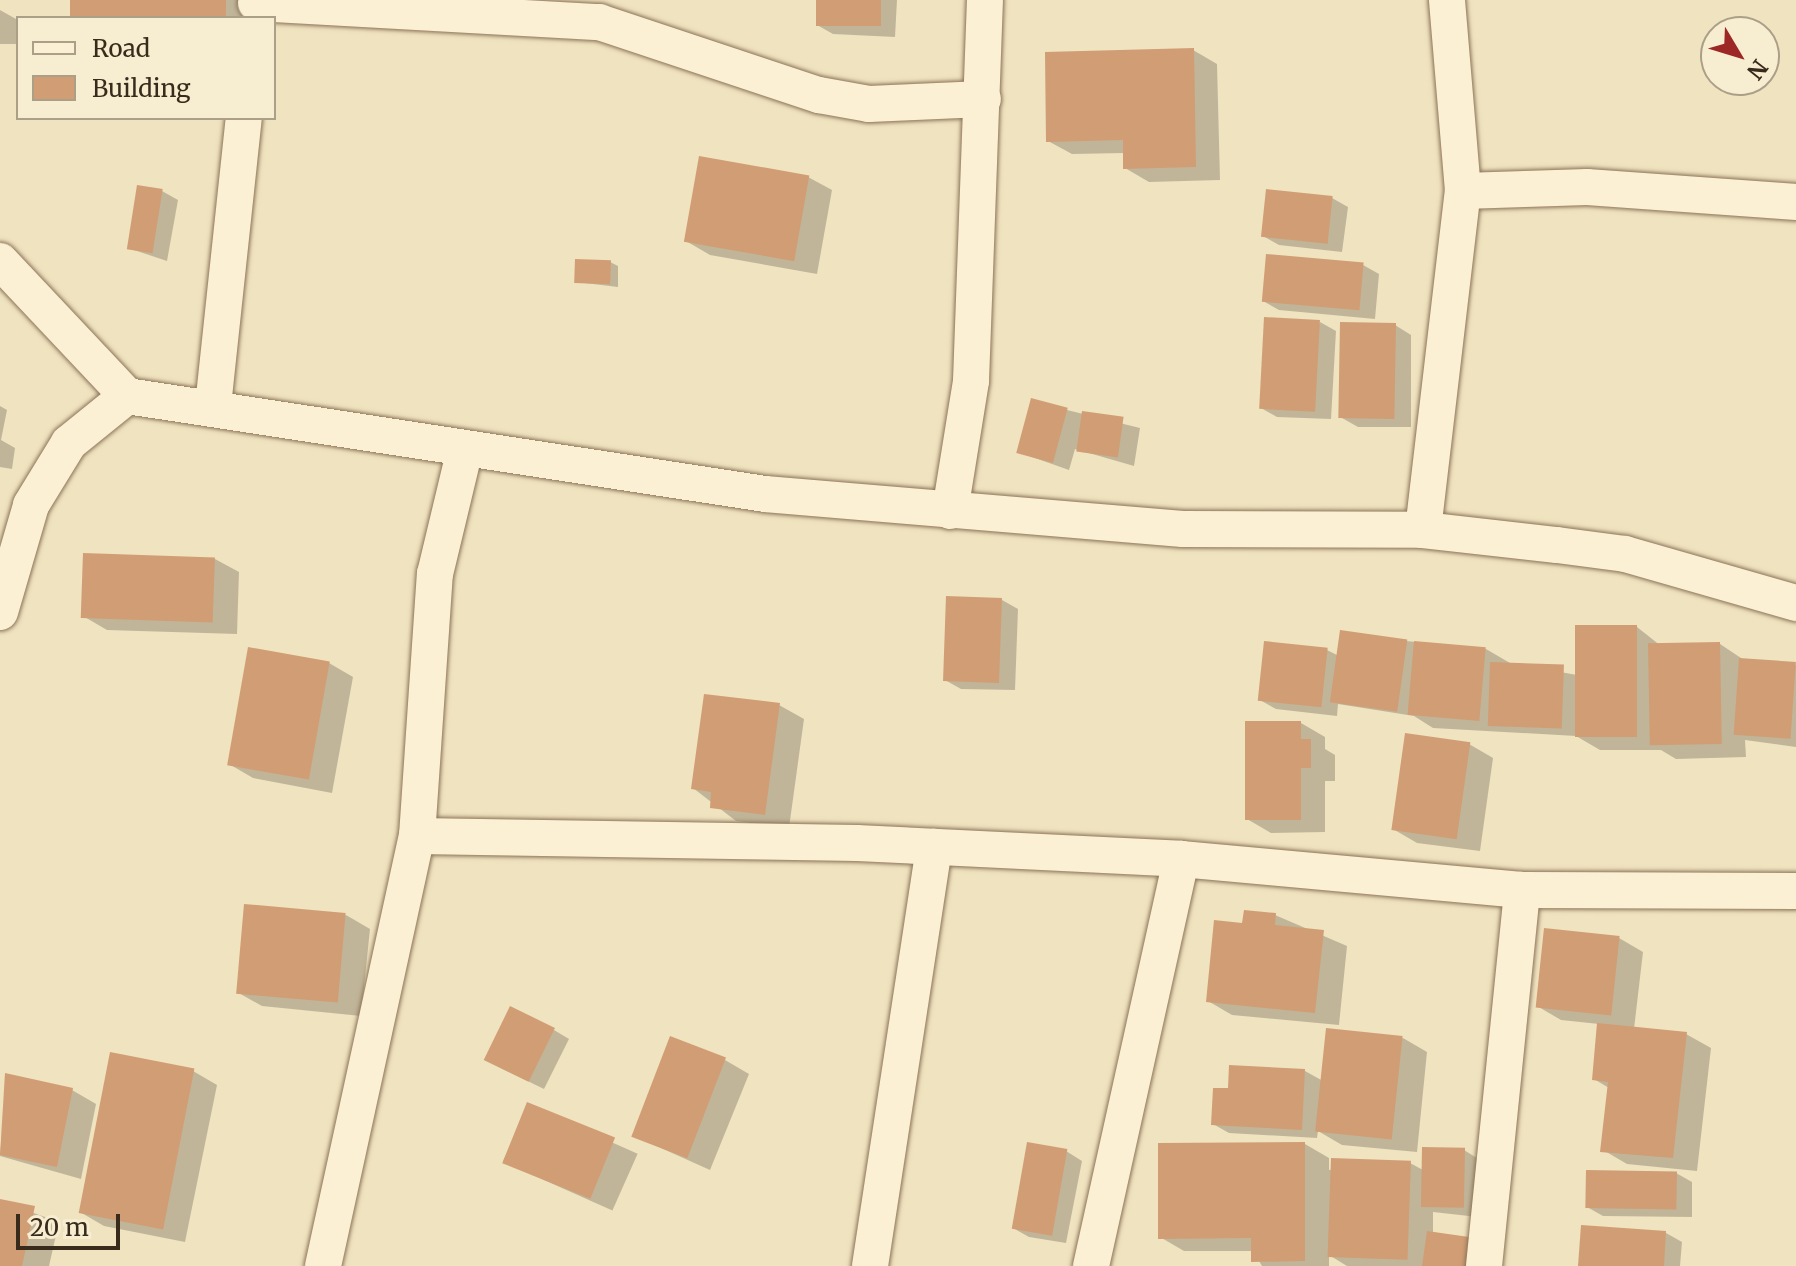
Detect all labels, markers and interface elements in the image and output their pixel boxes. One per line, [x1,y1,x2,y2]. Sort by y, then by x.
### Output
legend [16,16,276,120]
north arrow [1700,16,1780,96]
text: Road [92,33,150,64]
text: N [1741,54,1774,85]
text: Building [92,73,191,104]
scale bar [20,1198,124,1248]
text: 20 m [30,1212,89,1243]

